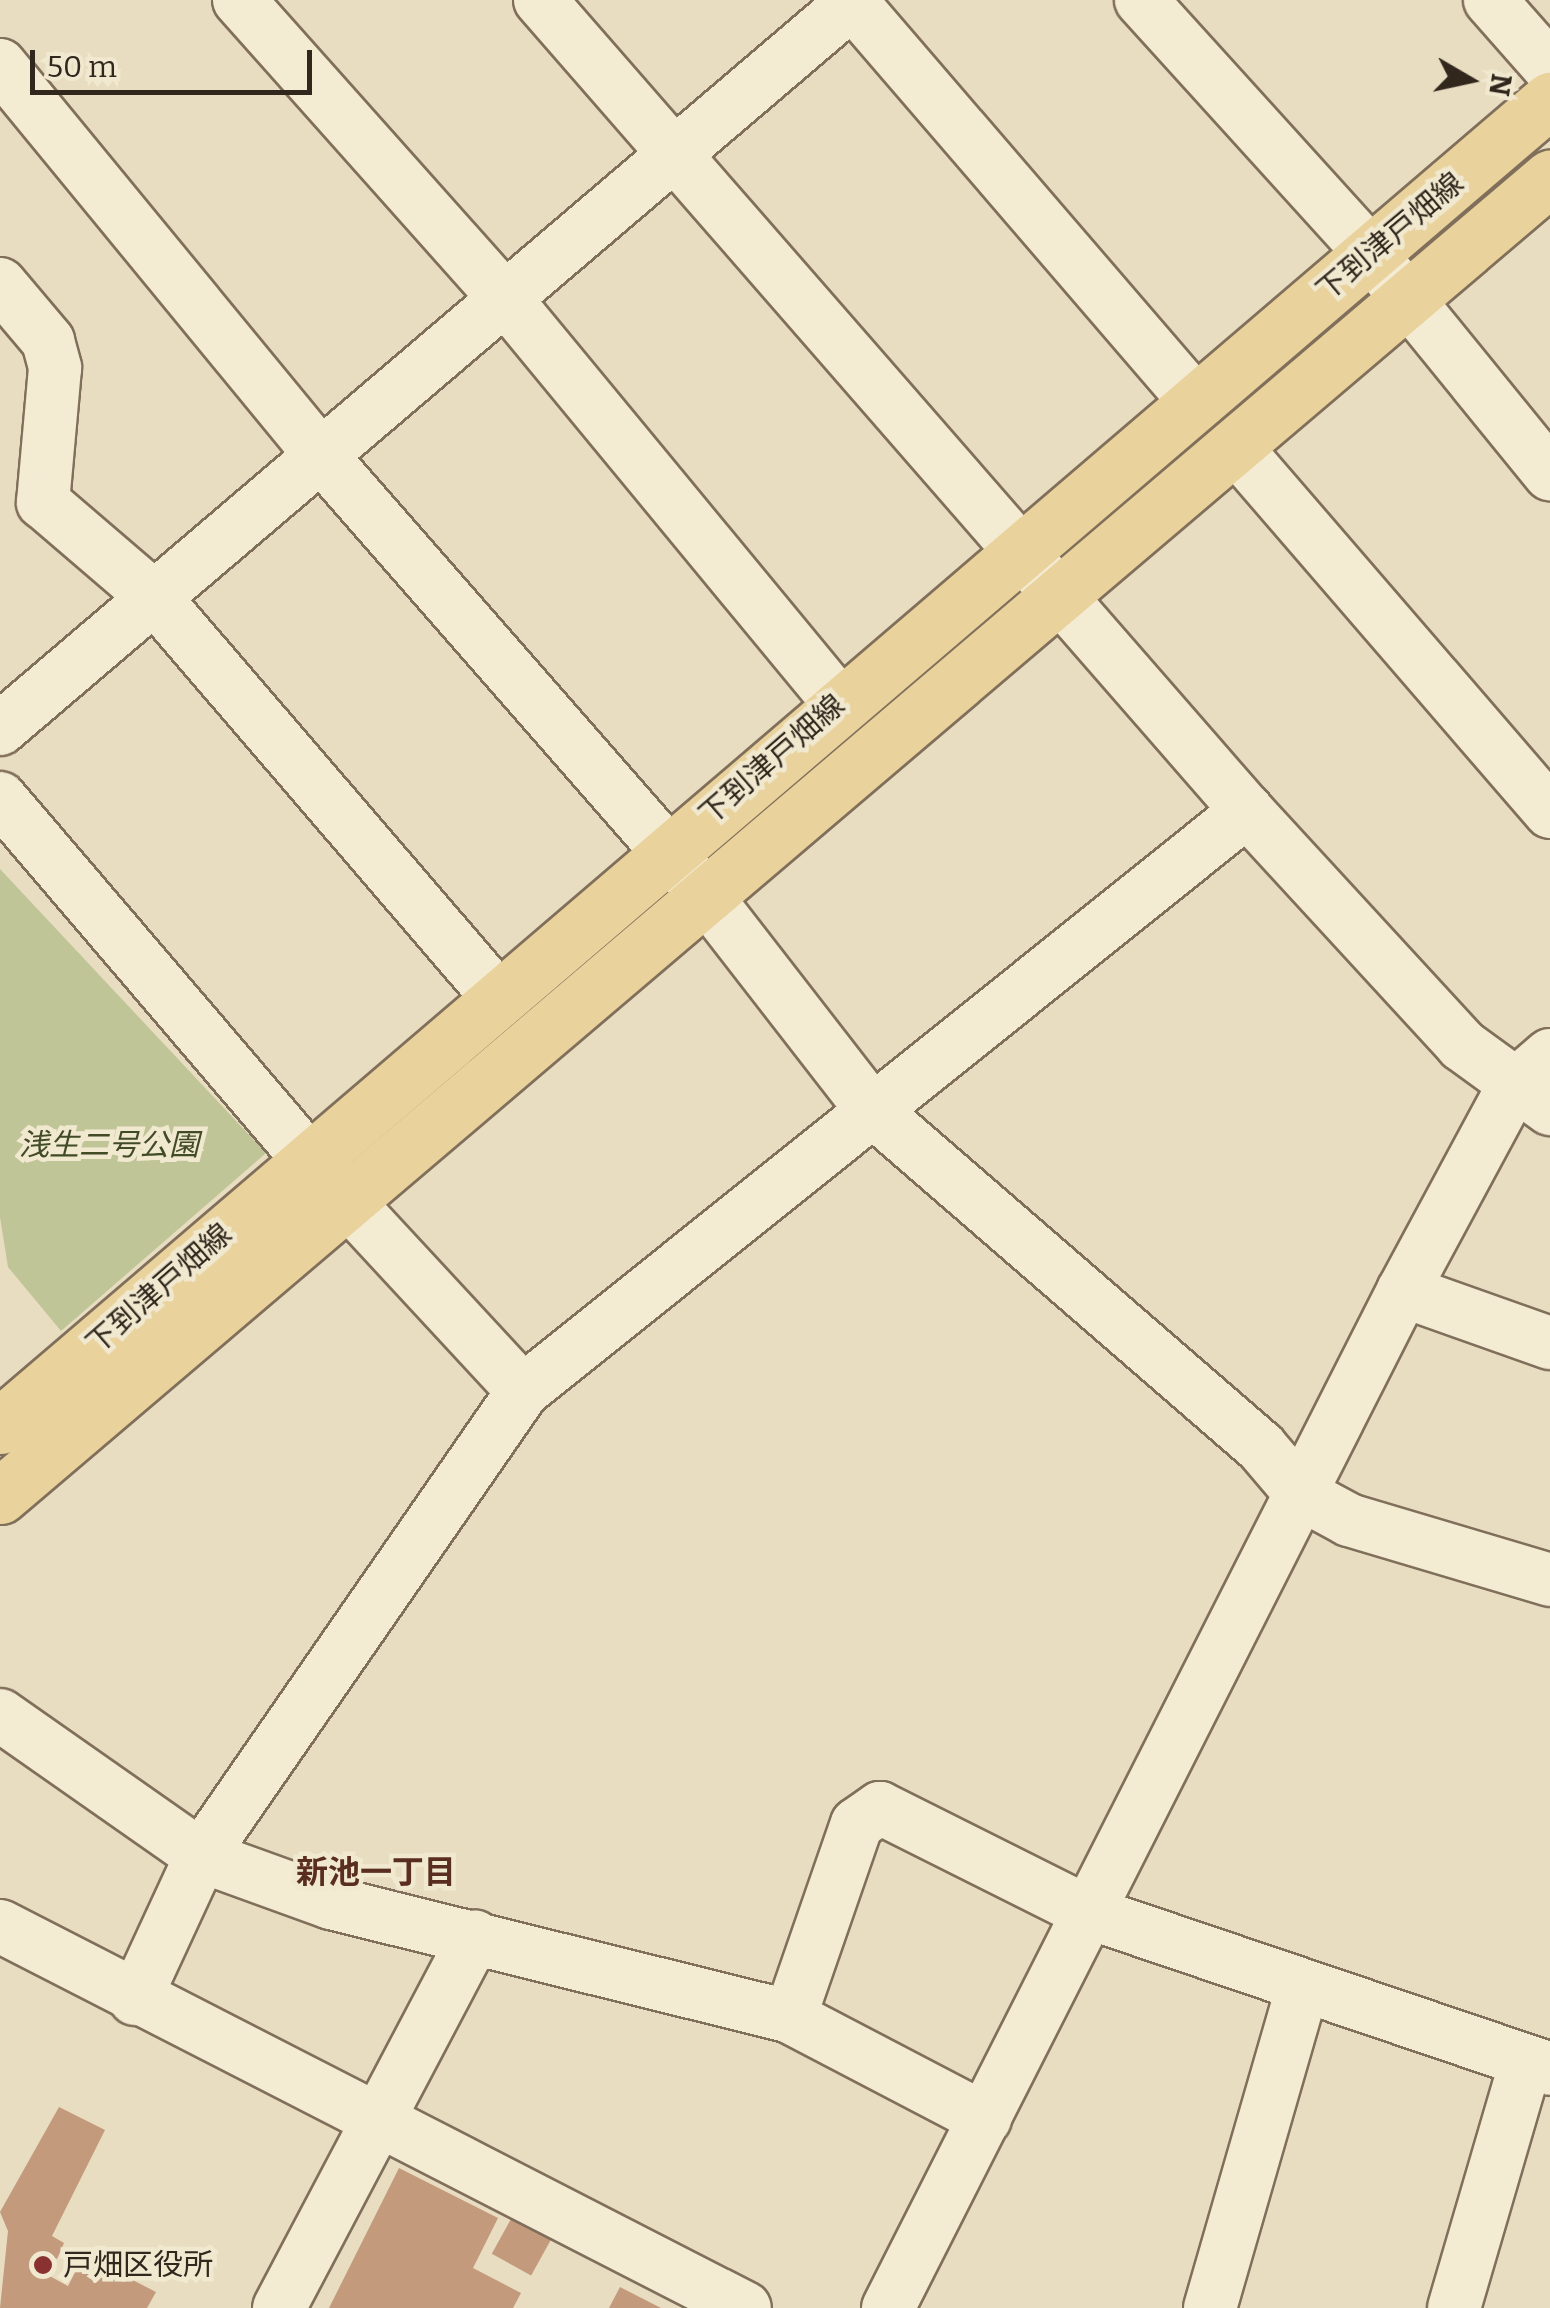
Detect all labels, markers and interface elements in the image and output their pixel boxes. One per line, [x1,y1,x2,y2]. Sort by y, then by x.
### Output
scale bar [35,30,318,92]
north arrow [1420,30,1520,130]
text: 50 m [47,49,117,85]
text: N [1482,72,1518,98]
street label: 下到津戸畑線 [1309,165,1471,309]
street label: 下到津戸畑線 [692,687,852,833]
park label: 浅生二号公園 [19,1127,199,1163]
street label: 下到津戸畑線 [79,1216,239,1362]
district label: 新池一丁目 [296,1853,456,1891]
place label: 戸畑区役所 [63,2247,213,2283]
marker: 戸畑区役所 [32,2254,54,2276]

